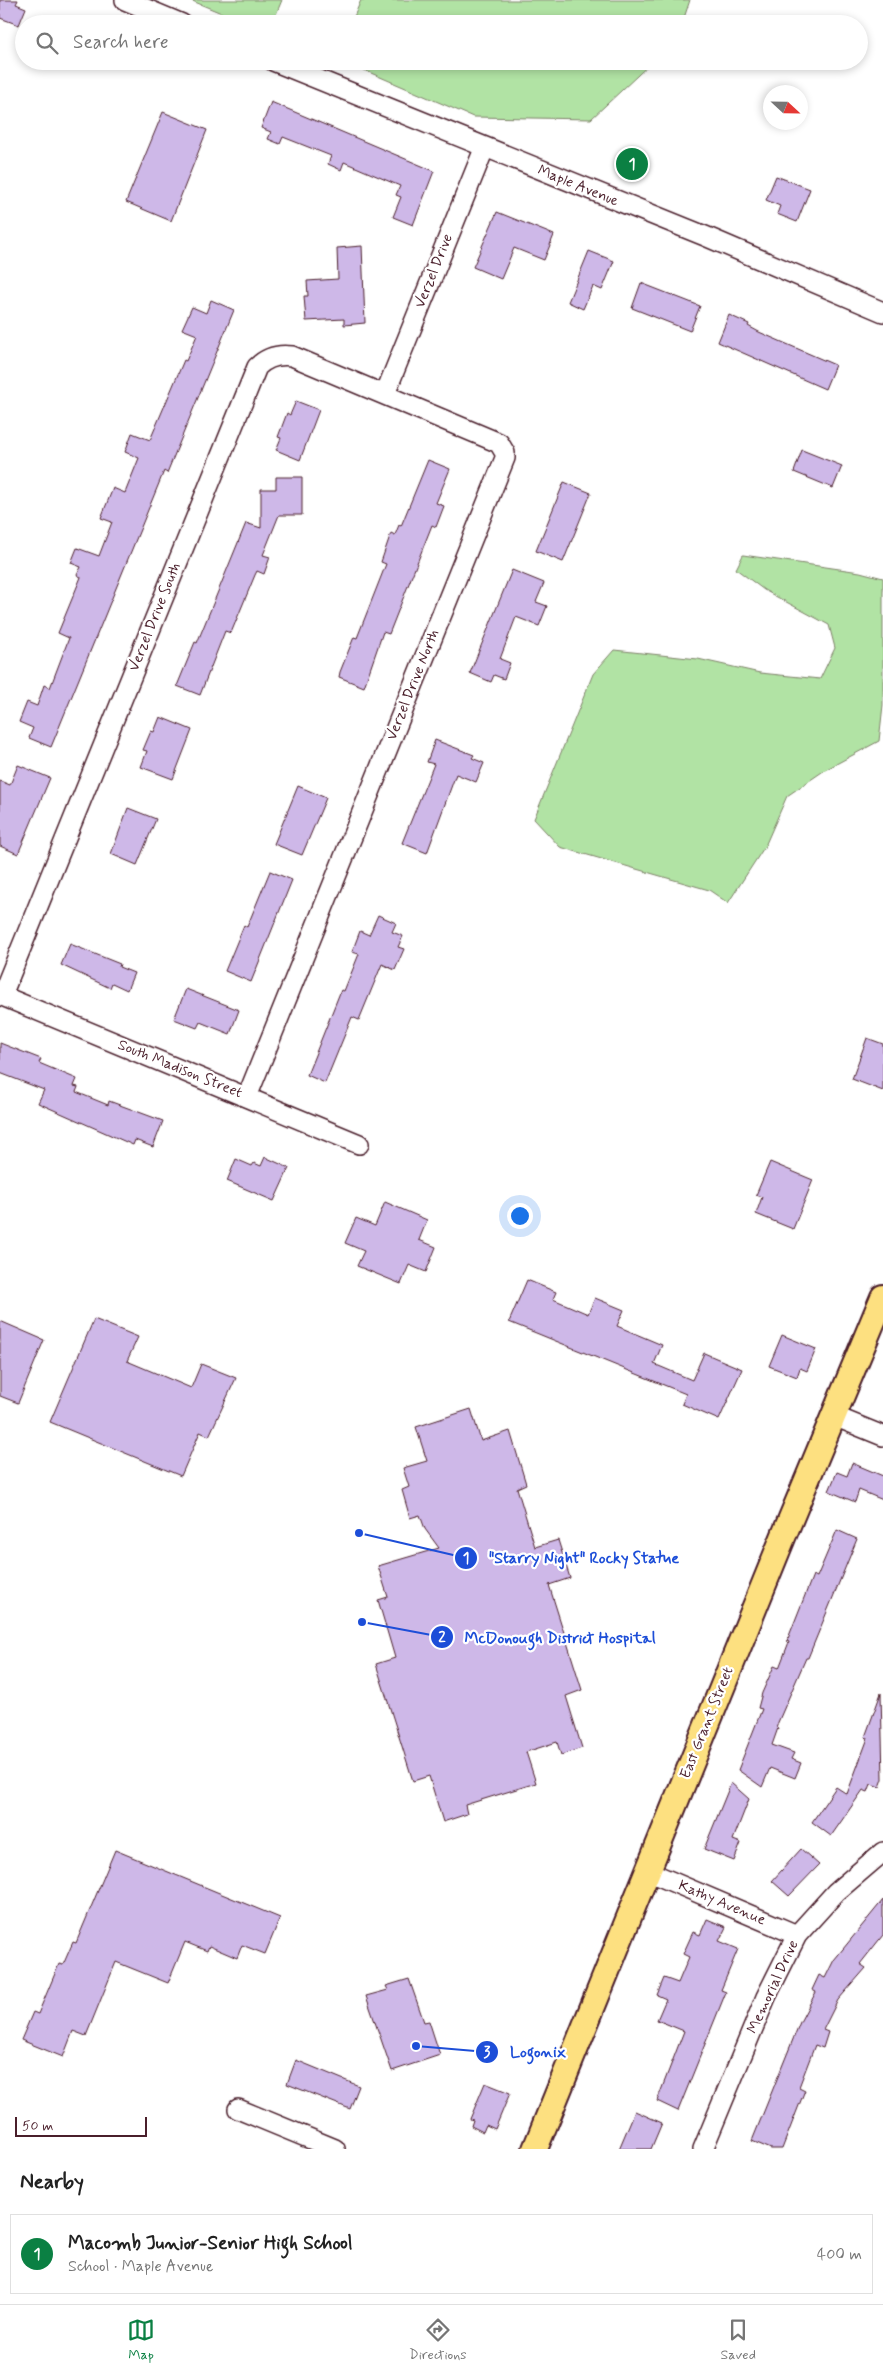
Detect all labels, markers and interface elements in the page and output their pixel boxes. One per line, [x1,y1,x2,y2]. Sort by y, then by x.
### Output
search box [15,15,868,70]
icon: search [33,29,61,57]
text: Search here [73,30,169,55]
north arrow [763,85,808,130]
pin: 1 [616,145,648,183]
street label: Maple Avenue [534,161,622,211]
street label: Verzel Drive [410,231,458,311]
street label: Verzel Drive South [124,560,186,674]
street label: Verzel Drive North [382,627,444,743]
street label: South Madison Street [115,1035,246,1103]
your location [507,1203,533,1229]
callout: "Starry Night" Rocky Statue [453,1542,689,1573]
text: "Starry Night" Rocky Statue [489,1548,679,1570]
text: 1 [463,1549,469,1569]
callout: McDonough District Hospital [429,1621,665,1652]
text: 2 [438,1628,446,1648]
text: McDonough District Hospital [464,1628,656,1651]
street label: East Grant Street [675,1664,739,1782]
street label: Kathy Avenue [675,1876,769,1930]
street label: Memorial Drive [743,1937,804,2037]
callout: Logonix [475,2036,575,2067]
text: Logonix [510,2042,567,2065]
text: 3 [484,2043,491,2063]
scale bar [15,2114,148,2137]
text: 50 m [22,2117,53,2135]
text: Nearby [20,2168,84,2196]
text: Macomb Junior-Senior High School [68,2231,352,2256]
text: 1 [33,2244,41,2265]
text: 400 m [817,2244,862,2265]
text: School · Maple Avenue [68,2256,213,2277]
tab: Map [127,2316,155,2364]
tab: Directions [409,2316,467,2364]
tab: Saved [721,2316,756,2364]

